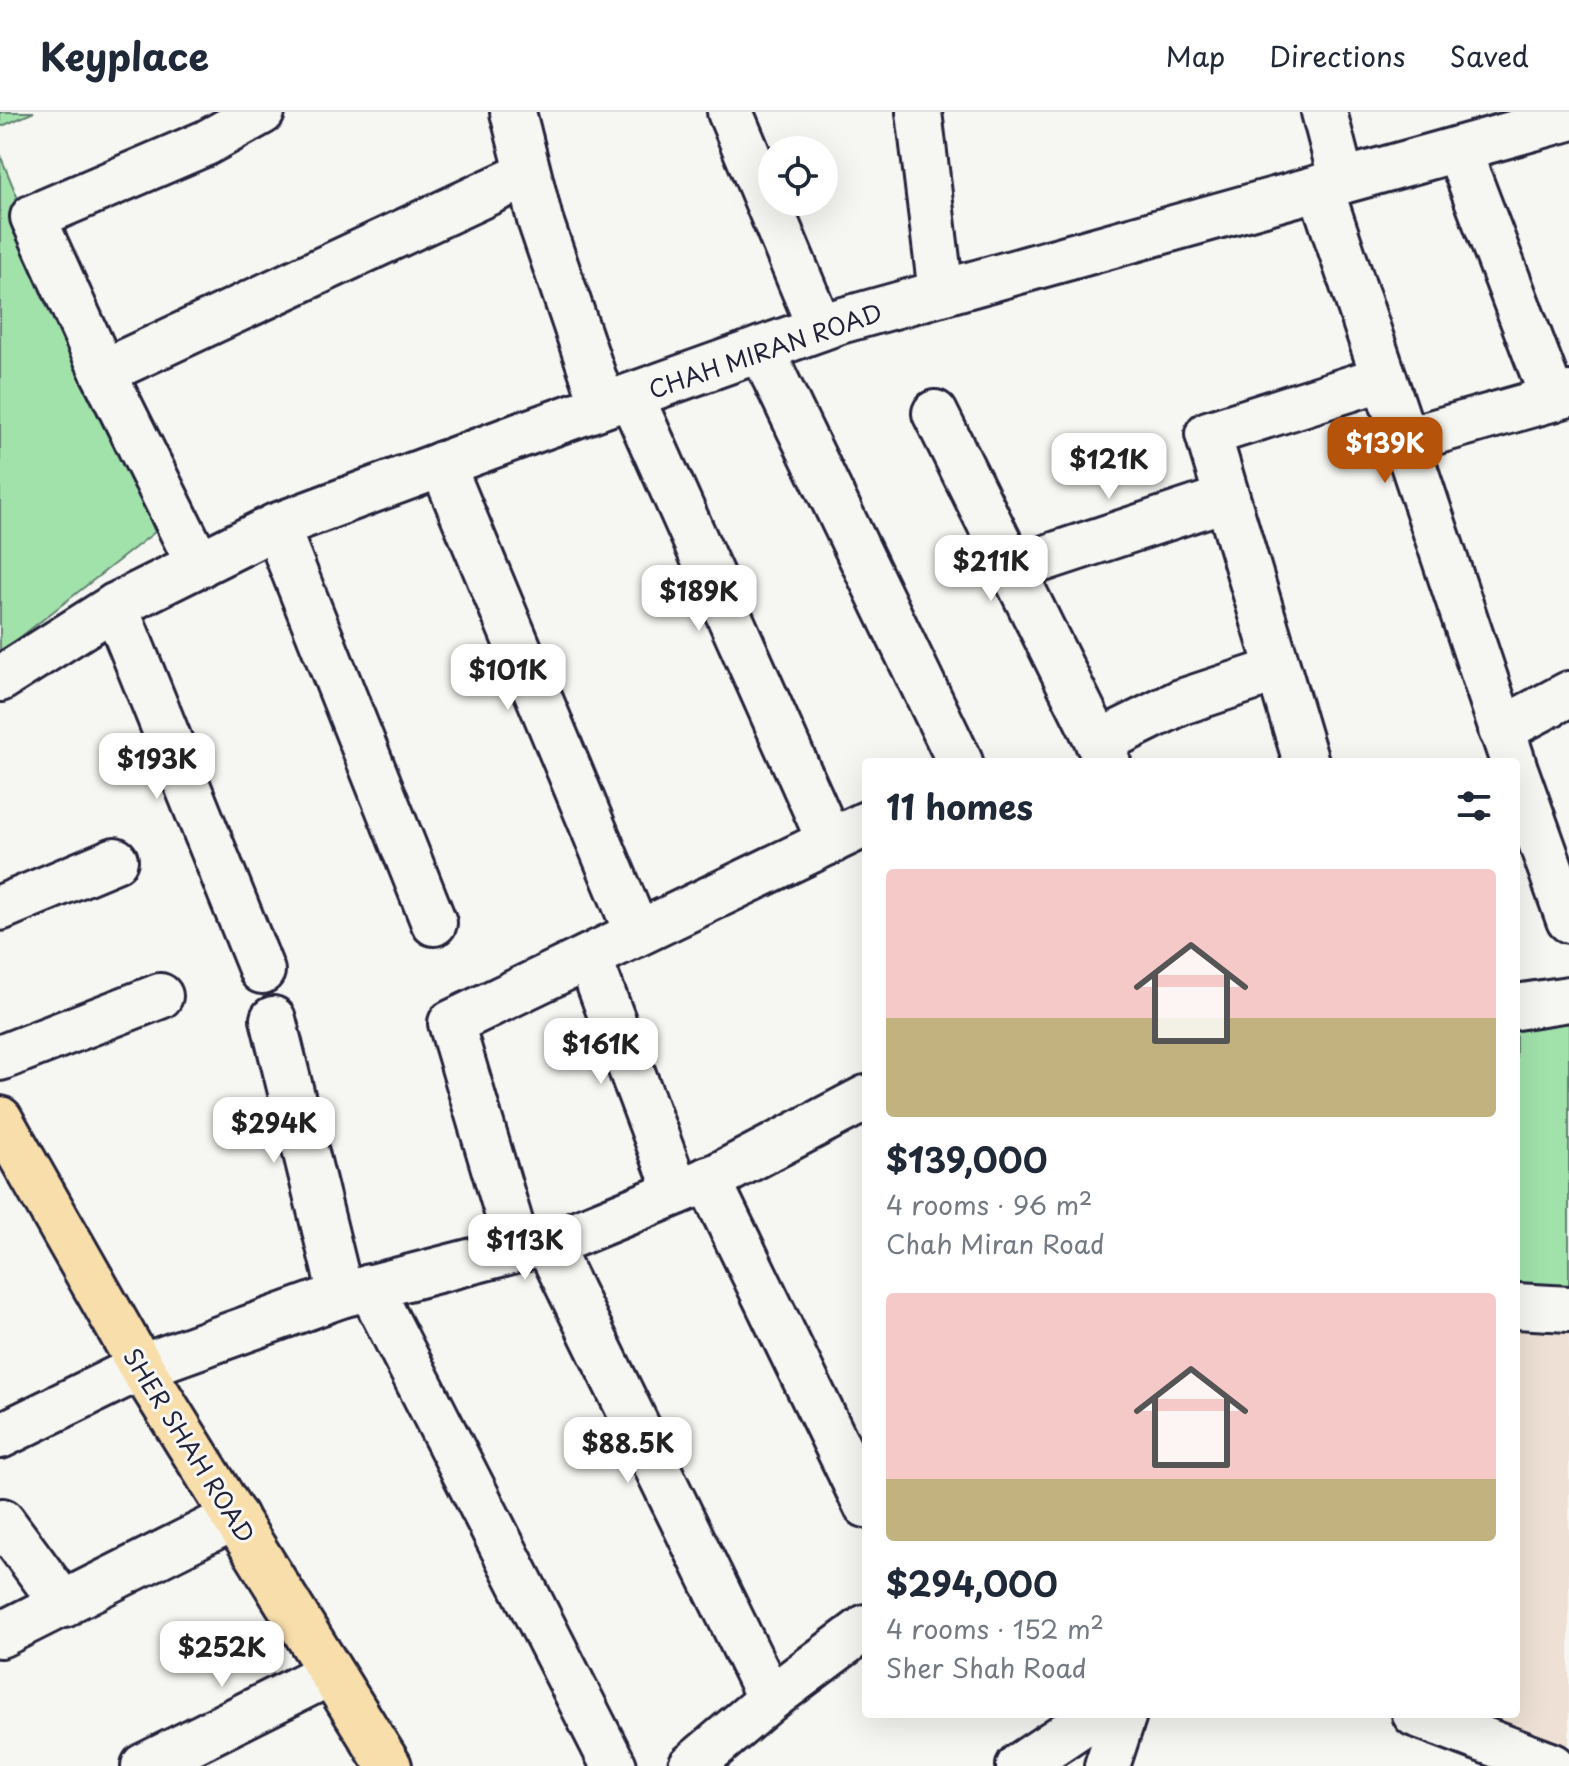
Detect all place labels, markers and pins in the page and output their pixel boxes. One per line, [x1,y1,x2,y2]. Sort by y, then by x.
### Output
pin: $139K [1329,417,1441,485]
pin: $121K [1053,433,1165,501]
pin: $211K [935,535,1047,603]
pin: $189K [643,565,755,633]
pin: $101K [452,644,564,712]
pin: $193K [101,733,213,801]
pin: $161K [545,1018,657,1086]
pin: $294K [218,1097,330,1165]
pin: $113K [469,1214,581,1282]
pin: $88.5K [563,1417,693,1485]
pin: $252K [166,1621,278,1689]

